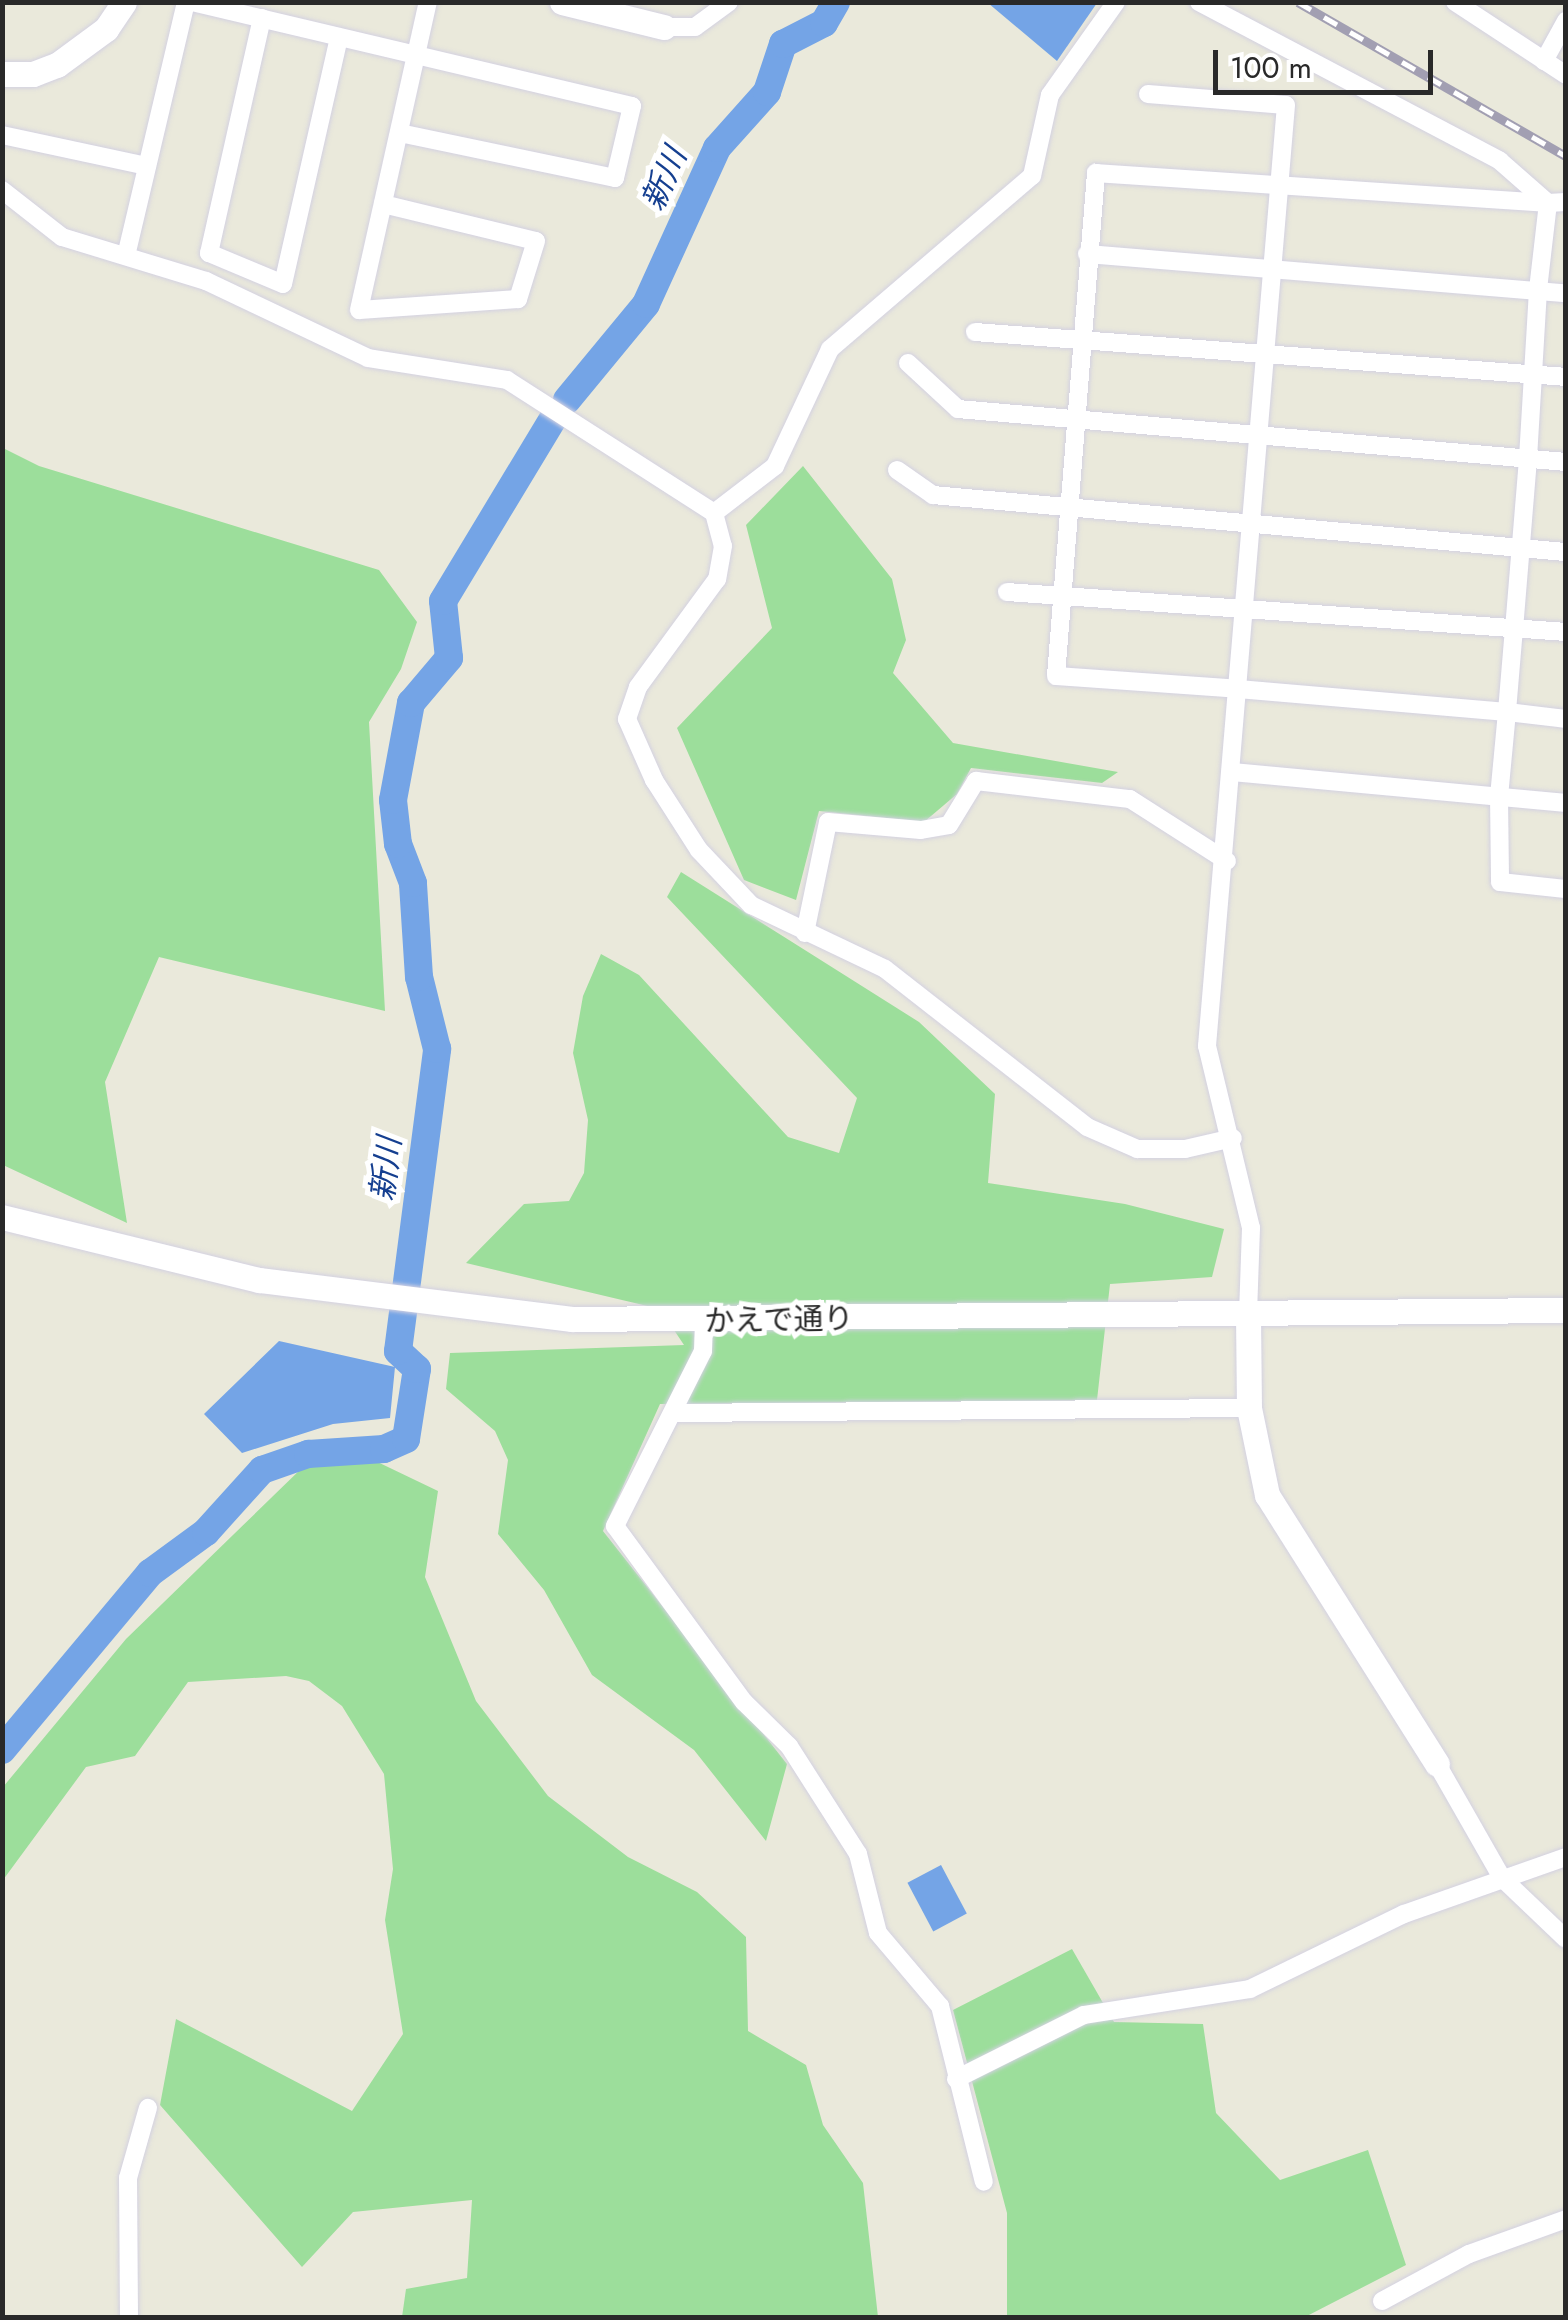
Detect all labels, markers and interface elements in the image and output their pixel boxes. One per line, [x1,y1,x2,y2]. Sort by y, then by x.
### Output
scale bar [1218,30,1438,92]
text: 100 m [1230,46,1312,89]
water label: 新川 [633,142,695,216]
water label: 新川 [363,1135,409,1203]
street label: かえで通り [704,1301,854,1339]

